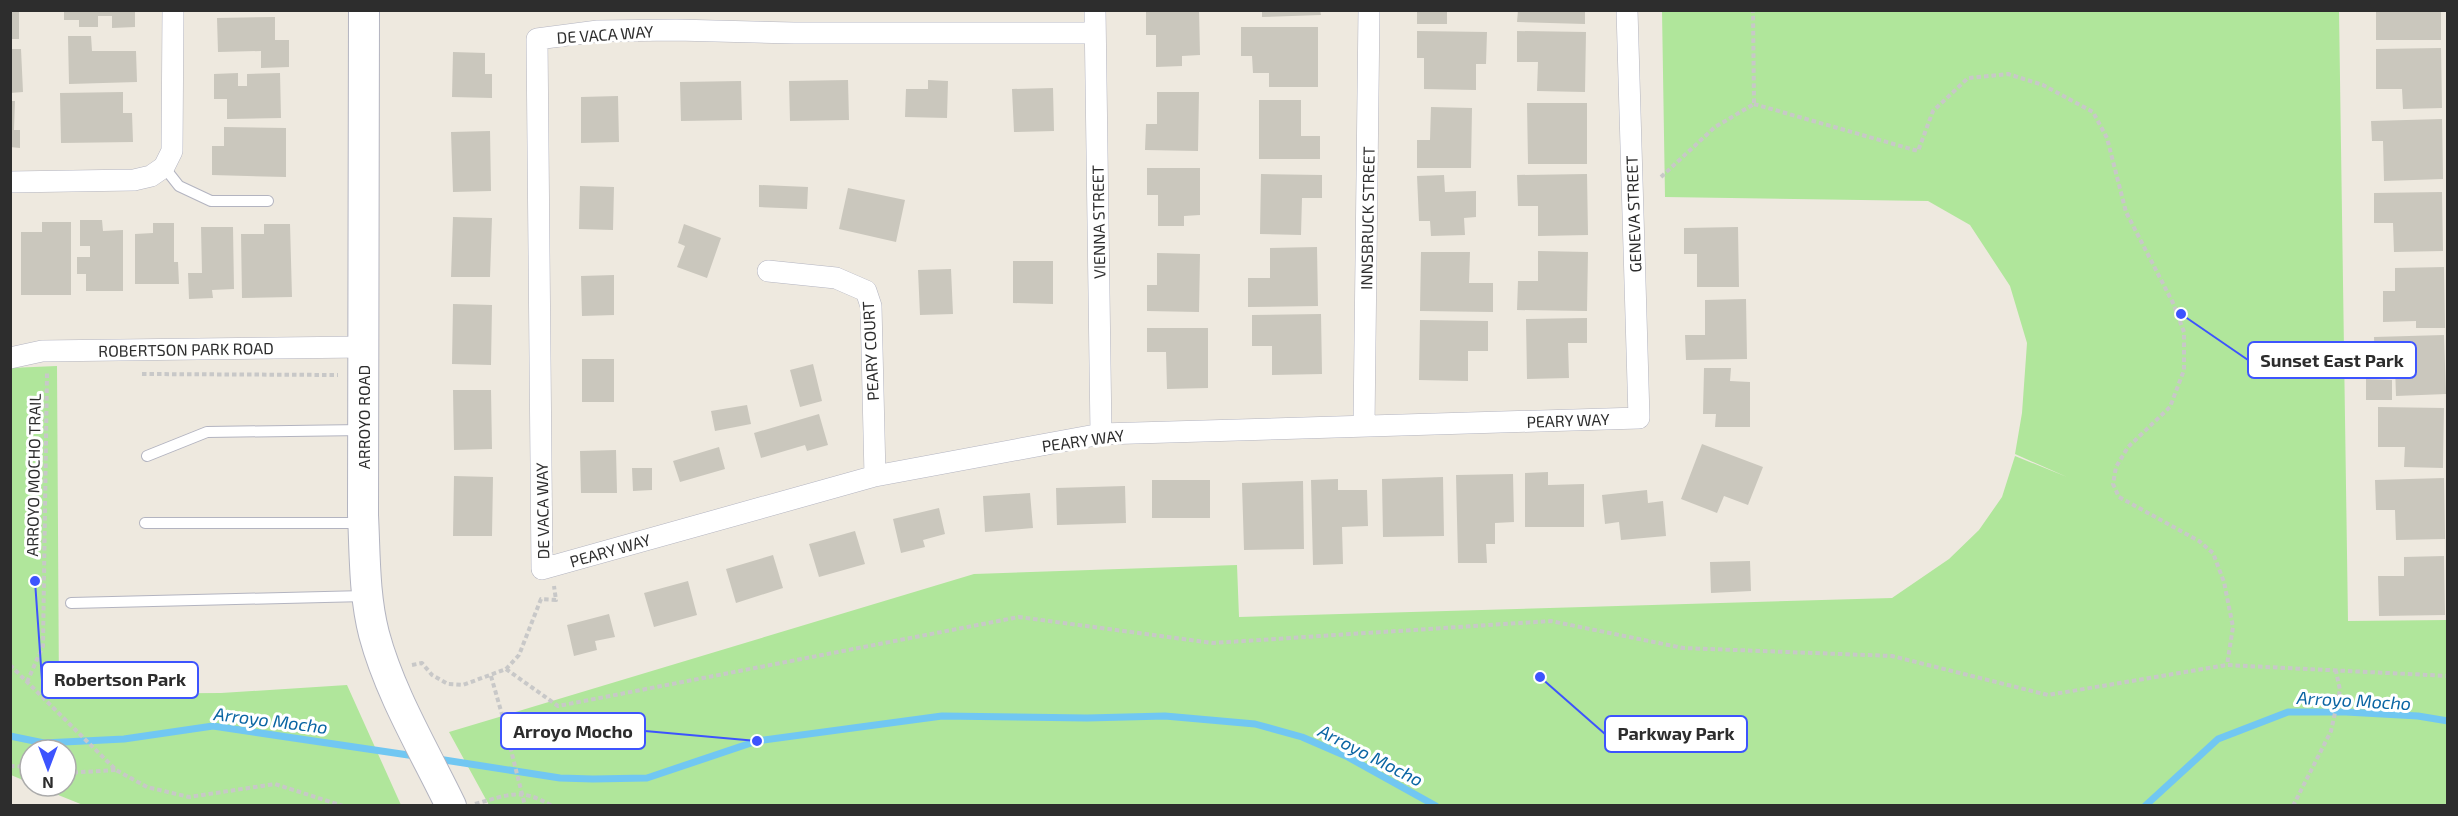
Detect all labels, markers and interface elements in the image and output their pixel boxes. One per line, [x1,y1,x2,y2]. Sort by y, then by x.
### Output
street label: DE VACA WAY [556,21,654,47]
street label: INNSBRUCK STREET [1356,146,1378,290]
street label: GENEVA STREET [1621,155,1645,273]
street label: VIENNA STREET [1088,165,1108,279]
street label: PEARY COURT [858,301,882,401]
street label: ROBERTSON PARK ROAD [98,338,274,360]
callout: Sunset East Park [2248,342,2416,378]
text: Sunset East Park [2260,349,2404,371]
street label: ARROYO ROAD [354,365,373,469]
street label: ARROYO MOCHO TRAIL [22,393,44,557]
street label: PEARY WAY [1526,409,1610,431]
street label: PEARY WAY [1041,425,1125,455]
street label: DE VACA WAY [532,462,552,560]
street label: PEARY WAY [567,529,653,571]
callout: Robertson Park [42,662,198,698]
text: Robertson Park [54,668,186,690]
water label: Arroyo Mocho [2295,686,2412,714]
water label: Arroyo Mocho [212,702,329,738]
callout: Arroyo Mocho [501,713,645,749]
callout: Parkway Park [1605,716,1747,752]
water label: Arroyo Mocho [1314,719,1427,791]
text: Arroyo Mocho [513,720,633,742]
text: Parkway Park [1617,722,1735,744]
north arrow [18,738,78,798]
text: N [42,774,54,793]

